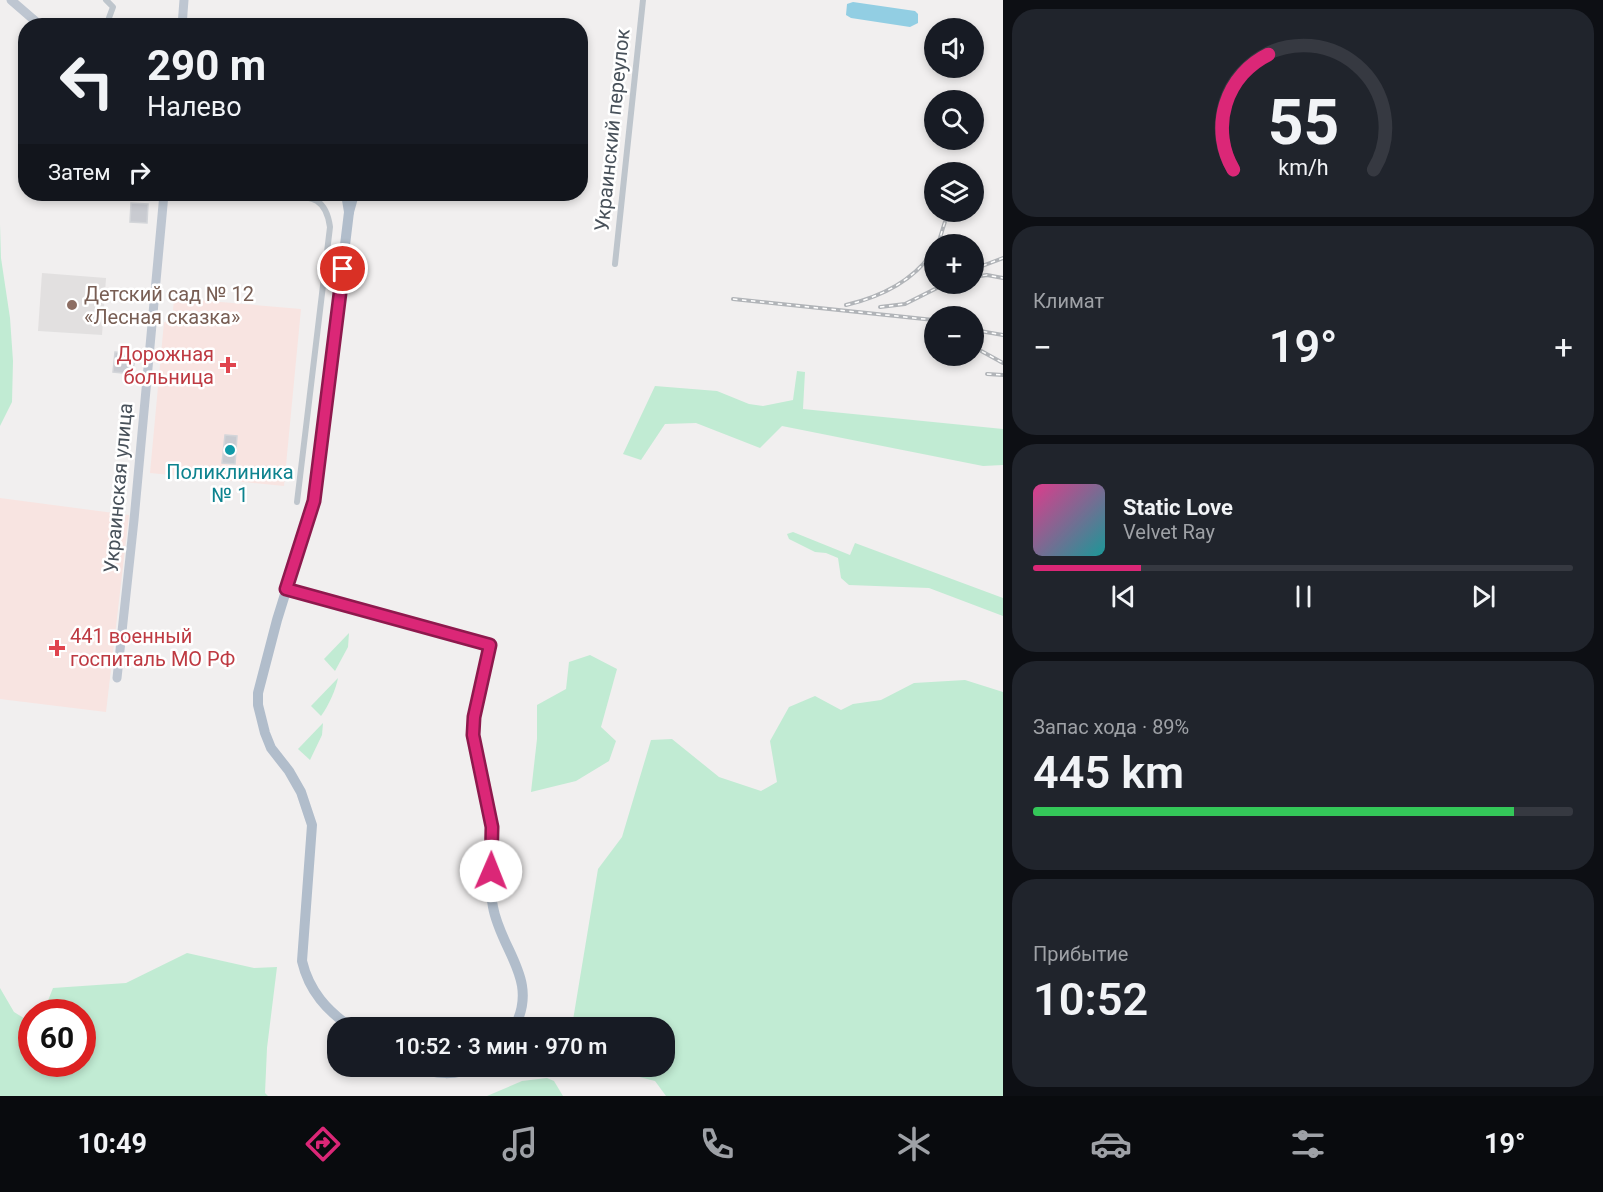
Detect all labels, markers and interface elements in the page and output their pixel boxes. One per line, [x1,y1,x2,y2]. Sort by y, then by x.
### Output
map controls [924,18,984,366]
button: sound [924,18,984,78]
street label: Украинский переулок [589,27,635,233]
text: 290 m [147,41,266,90]
icon: left [48,42,126,120]
text: 55 [1267,86,1339,159]
button: search [924,90,984,150]
text: Налево [147,91,242,123]
icon: right [123,156,156,189]
text: km/h [1278,156,1328,181]
text: Затем [48,160,111,185]
button: layers [924,162,984,222]
button: + [924,234,984,294]
pin [317,243,368,294]
icon: arrive [326,252,359,285]
place label: Детский сад № 12 «Лесная сказка» [84,282,254,329]
text: Климат [1033,289,1104,313]
marker: Детский сад № 12 «Лесная сказка» [65,298,79,312]
button: − [924,306,984,366]
text: 19° [1269,320,1337,373]
text: − [1033,328,1052,367]
text: + [1554,328,1573,367]
place label: Дорожная больница [116,342,214,389]
marker: Дорожная больница [219,356,237,374]
street label: Украинская улица [99,402,137,574]
marker: Поликлиника № 1 [223,443,237,457]
place label: Поликлиника № 1 [166,460,294,507]
text: Static Love [1123,495,1233,520]
text: Velvet Ray [1123,520,1215,544]
icon: previous [1107,580,1140,613]
icon: pause [1287,580,1320,613]
icon: next [1467,580,1500,613]
place label: 441 военный госпиталь МО РФ [70,624,235,671]
marker: 441 военный госпиталь МО РФ [48,639,66,657]
text: Запас хода · 89% [1033,715,1189,739]
text: 445 km [1033,746,1184,799]
position arrow [459,839,523,903]
text: Прибытие [1033,942,1128,966]
text: 10:52 [1033,973,1148,1026]
speed limit sign: 60 [18,999,96,1077]
text: 10:52 · 3 мин · 970 m [395,1034,607,1059]
icon: directions [302,1123,344,1165]
icon: music [499,1123,541,1165]
icon: phone [696,1123,738,1165]
icon: climate [893,1123,935,1165]
icon: car [1090,1123,1132,1165]
icon: filters [1287,1123,1329,1165]
text: 10:49 [77,1128,147,1160]
text: 19° [1484,1128,1525,1160]

